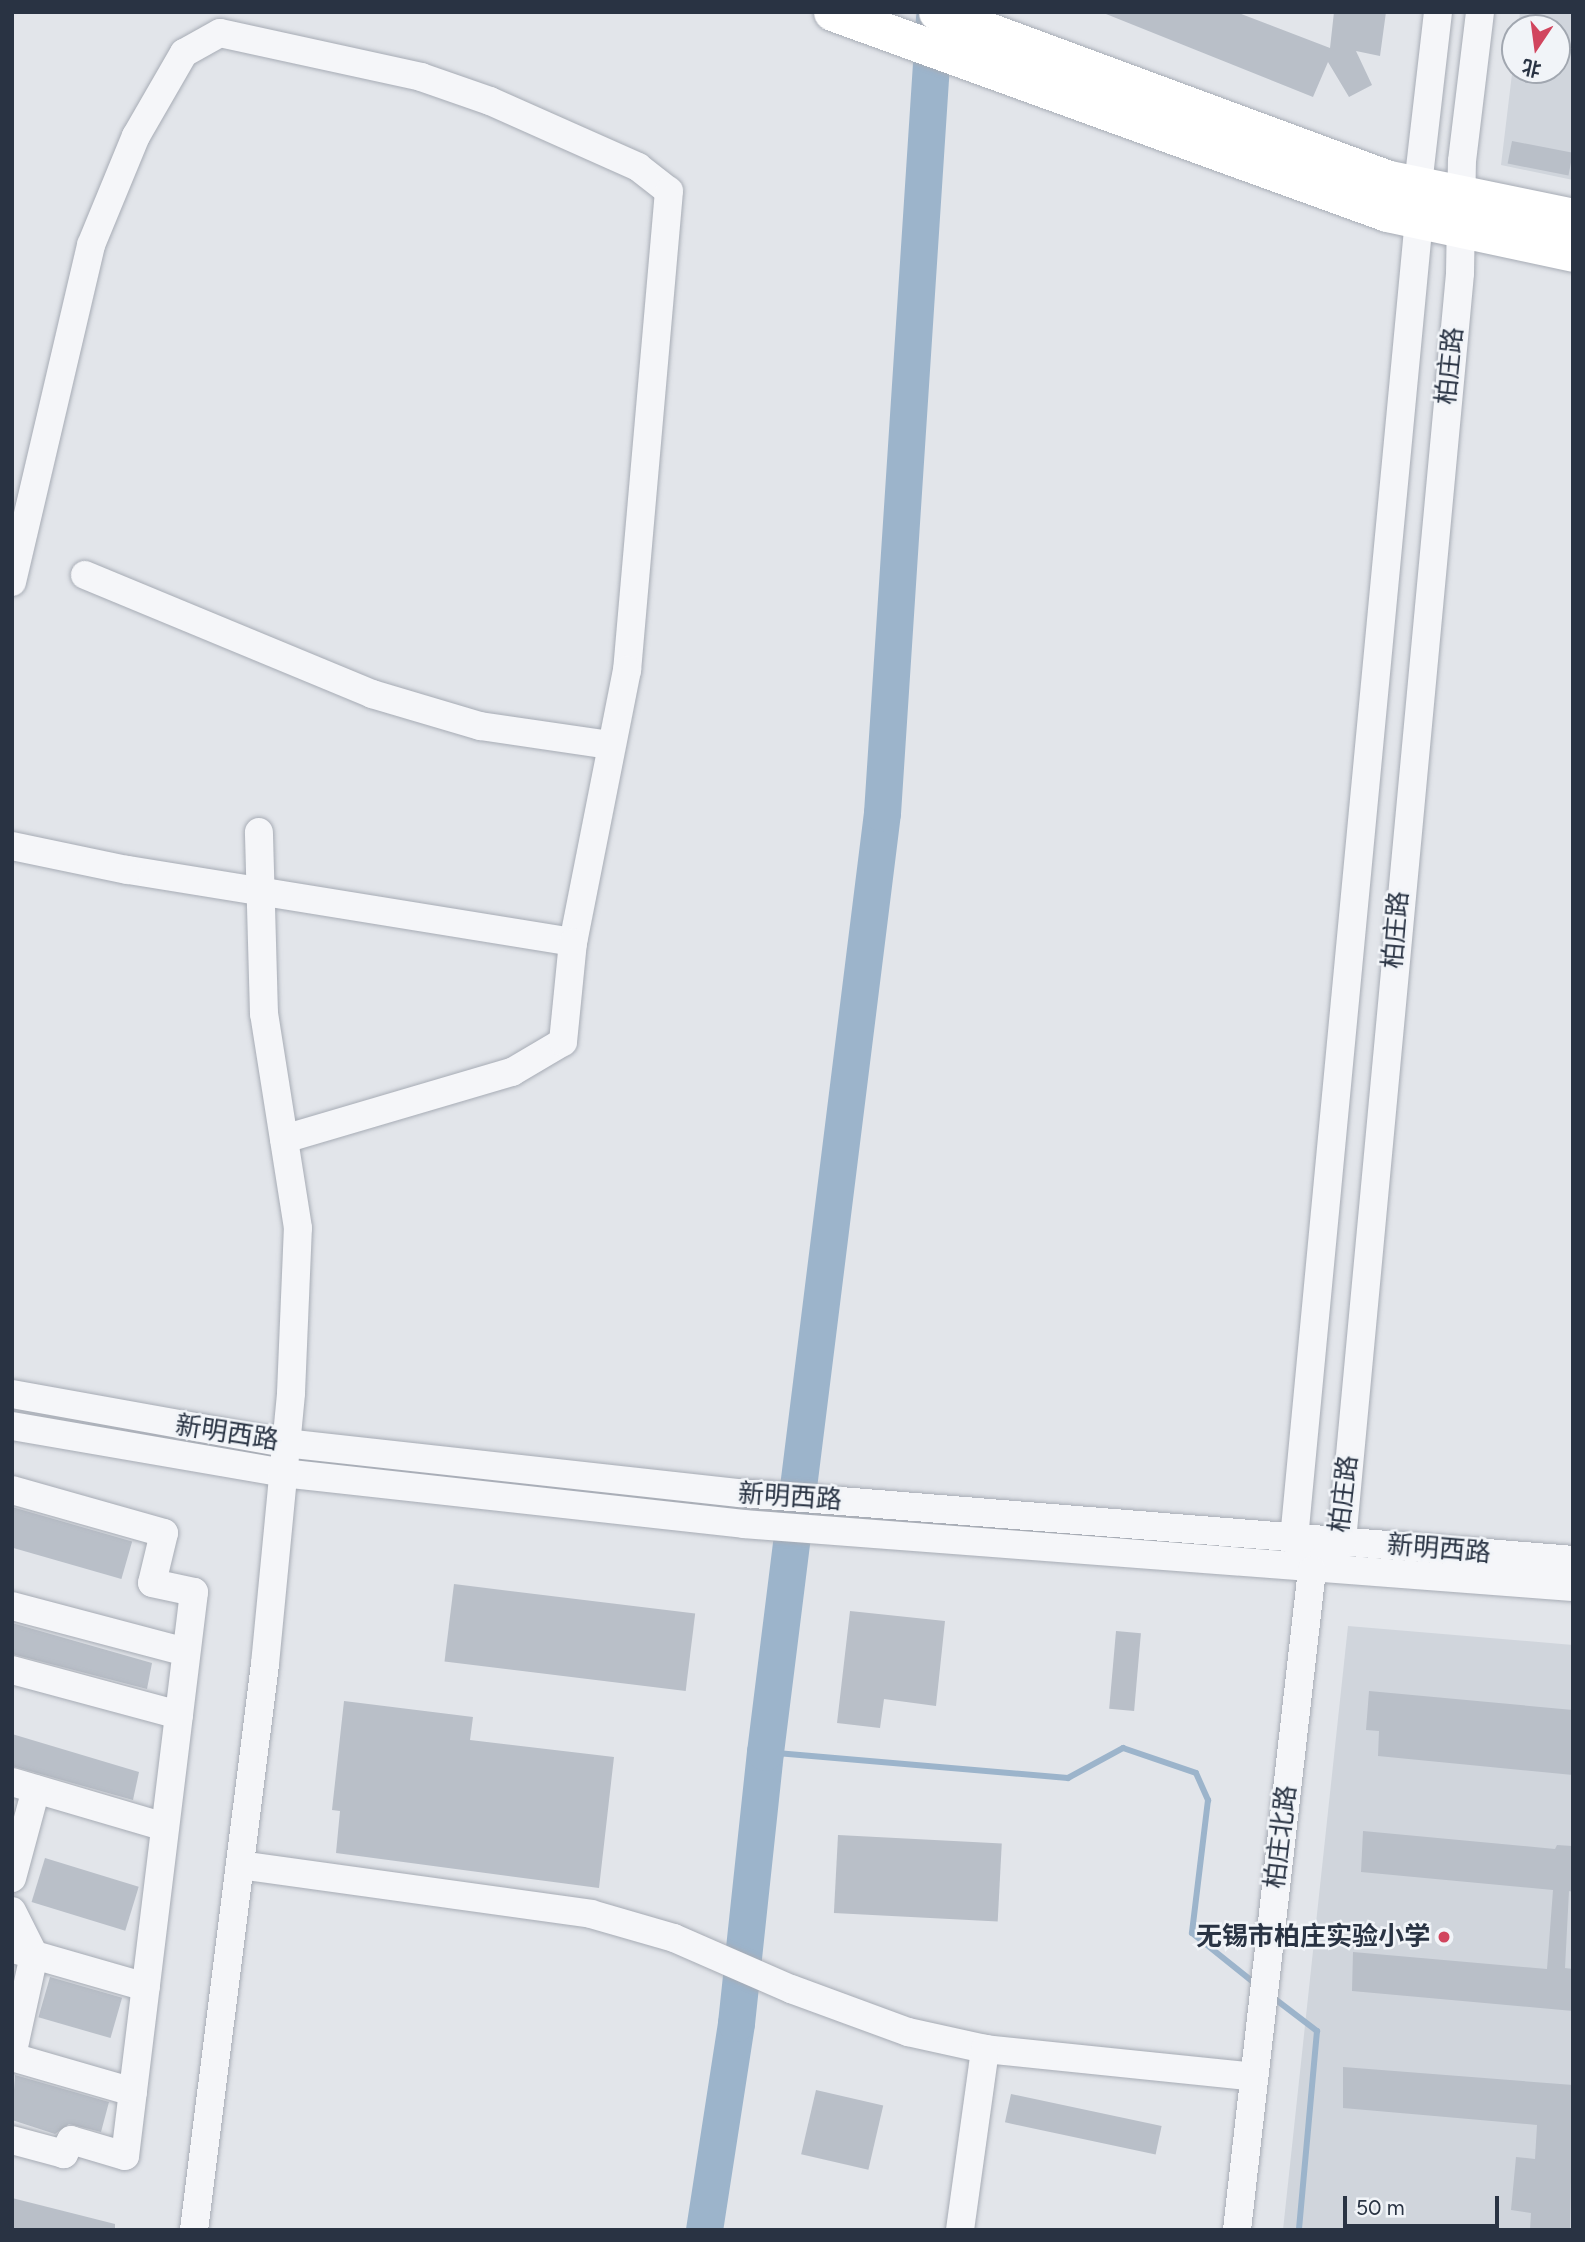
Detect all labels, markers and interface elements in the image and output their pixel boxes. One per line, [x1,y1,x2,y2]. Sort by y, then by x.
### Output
north arrow [1501,14,1571,84]
text: 北 [1520,55,1543,81]
street label: 柏庄路 [1430,326,1470,406]
street label: 柏庄路 [1377,890,1415,970]
street label: 新明西路 [173,1409,281,1457]
street label: 柏庄路 [1324,1453,1364,1535]
street label: 新明西路 [737,1478,843,1516]
street label: 新明西路 [1386,1529,1492,1569]
street label: 柏庄北路 [1259,1783,1303,1891]
place label: 无锡市柏庄实验小学 [1196,1921,1430,1953]
marker: 无锡市柏庄实验小学 [1436,1929,1452,1945]
scale bar [1347,2182,1503,2226]
text: 50 m [1356,2195,1405,2220]

